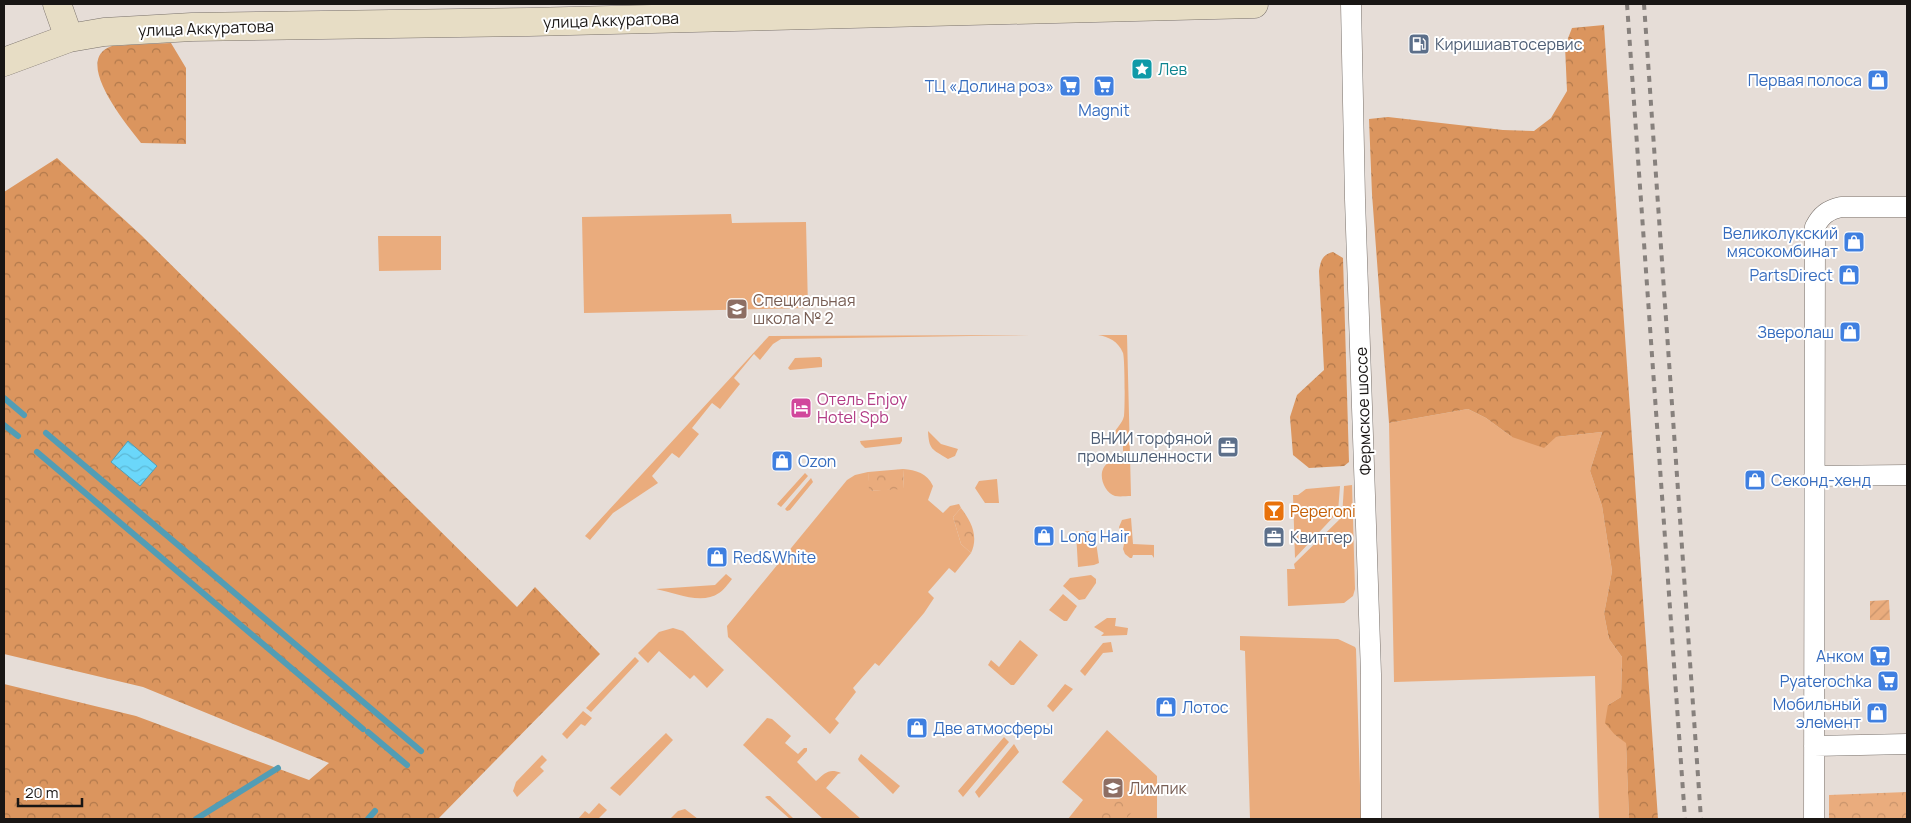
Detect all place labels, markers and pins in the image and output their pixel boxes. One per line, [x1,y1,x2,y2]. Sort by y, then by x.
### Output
fuel station icon: Киришиавтосервис [1407,32,1431,56]
place label: Киришиавтосервис [1435,33,1583,55]
place icon: Лев [1130,57,1154,81]
place label: Лев [1158,58,1188,80]
shop icon: Первая полоса [1866,68,1890,92]
place label: Первая полоса [1748,69,1862,91]
supermarket icon: ТЦ «Долина роз» [1058,74,1082,98]
supermarket icon: Magnit [1092,74,1116,98]
place label: ТЦ «Долина роз» [925,75,1054,97]
place label: Magnit [1078,99,1130,121]
place label: Великолукский мясокомбинат [1723,222,1838,262]
shop icon: Великолукский мясокомбинат [1842,230,1866,254]
shop icon: PartsDirect [1837,263,1861,287]
place label: PartsDirect [1750,264,1833,286]
place label: Специальная школа № 2 [753,289,855,329]
school or university icon: Специальная школа № 2 [725,297,749,321]
shop icon: Зверолаш [1838,320,1862,344]
place label: Зверолаш [1757,321,1834,343]
place label: Отель Enjoy Hotel Spb [817,388,908,428]
hotel icon: Отель Enjoy Hotel Spb [789,396,813,420]
place label: ВНИИ торфяной промышленности [1077,427,1212,467]
office icon: ВНИИ торфяной промышленности [1216,435,1240,459]
shop icon: Ozon [770,449,794,473]
place label: Ozon [798,450,836,472]
shop icon: Секонд-хенд [1743,468,1767,492]
place label: Секонд-хенд [1771,469,1871,491]
bar icon: Peperoni [1262,499,1286,523]
place label: Peperoni [1290,500,1356,522]
shop icon: Long Hair [1032,524,1056,548]
place label: Long Hair [1060,525,1129,547]
office icon: Квиттер [1262,525,1286,549]
place label: Квиттер [1290,526,1352,548]
shop icon: Red&White [705,545,729,569]
place label: Red&White [733,546,816,568]
supermarket icon: Анком [1868,644,1892,668]
place label: Анком [1816,645,1864,667]
supermarket icon: Pyaterochka [1876,669,1900,693]
place label: Pyaterochka [1780,670,1872,692]
place label: Мобильный элемент [1773,693,1861,733]
shop icon: Лотос [1154,695,1178,719]
place label: Лотос [1182,696,1229,718]
shop icon: Мобильный элемент [1865,701,1889,725]
shop icon: Две атмосферы [905,716,929,740]
place label: Две атмосферы [933,717,1053,739]
school or university icon: Лимпик [1101,776,1125,800]
place label: Лимпик [1129,777,1188,799]

